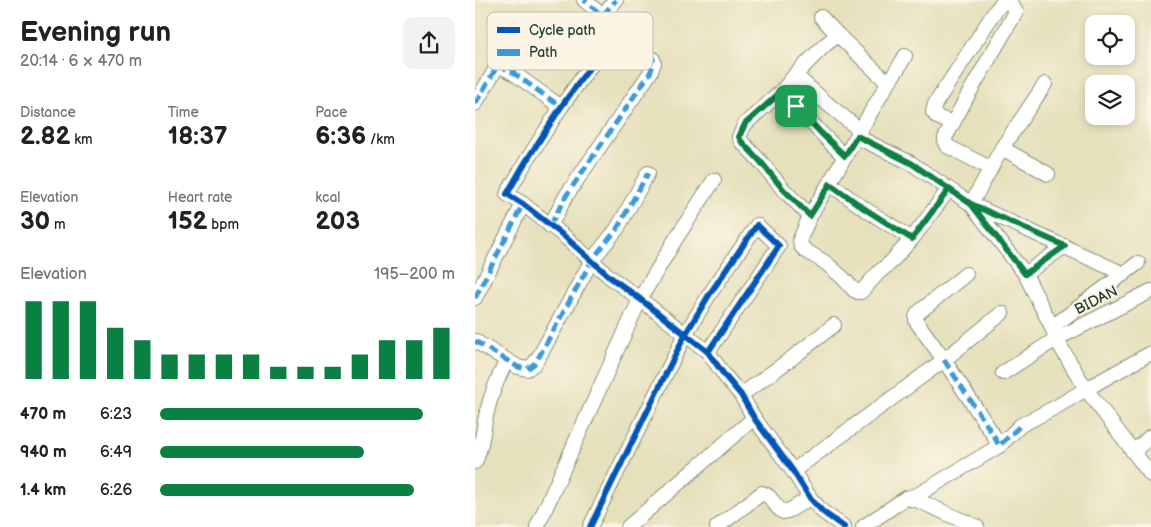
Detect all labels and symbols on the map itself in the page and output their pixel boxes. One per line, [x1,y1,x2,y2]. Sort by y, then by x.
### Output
legend [487,12,653,70]
text: Cycle path [529,22,596,39]
text: Path [529,44,557,61]
pin [775,85,817,127]
street label: BIDAN [1071,282,1121,319]

